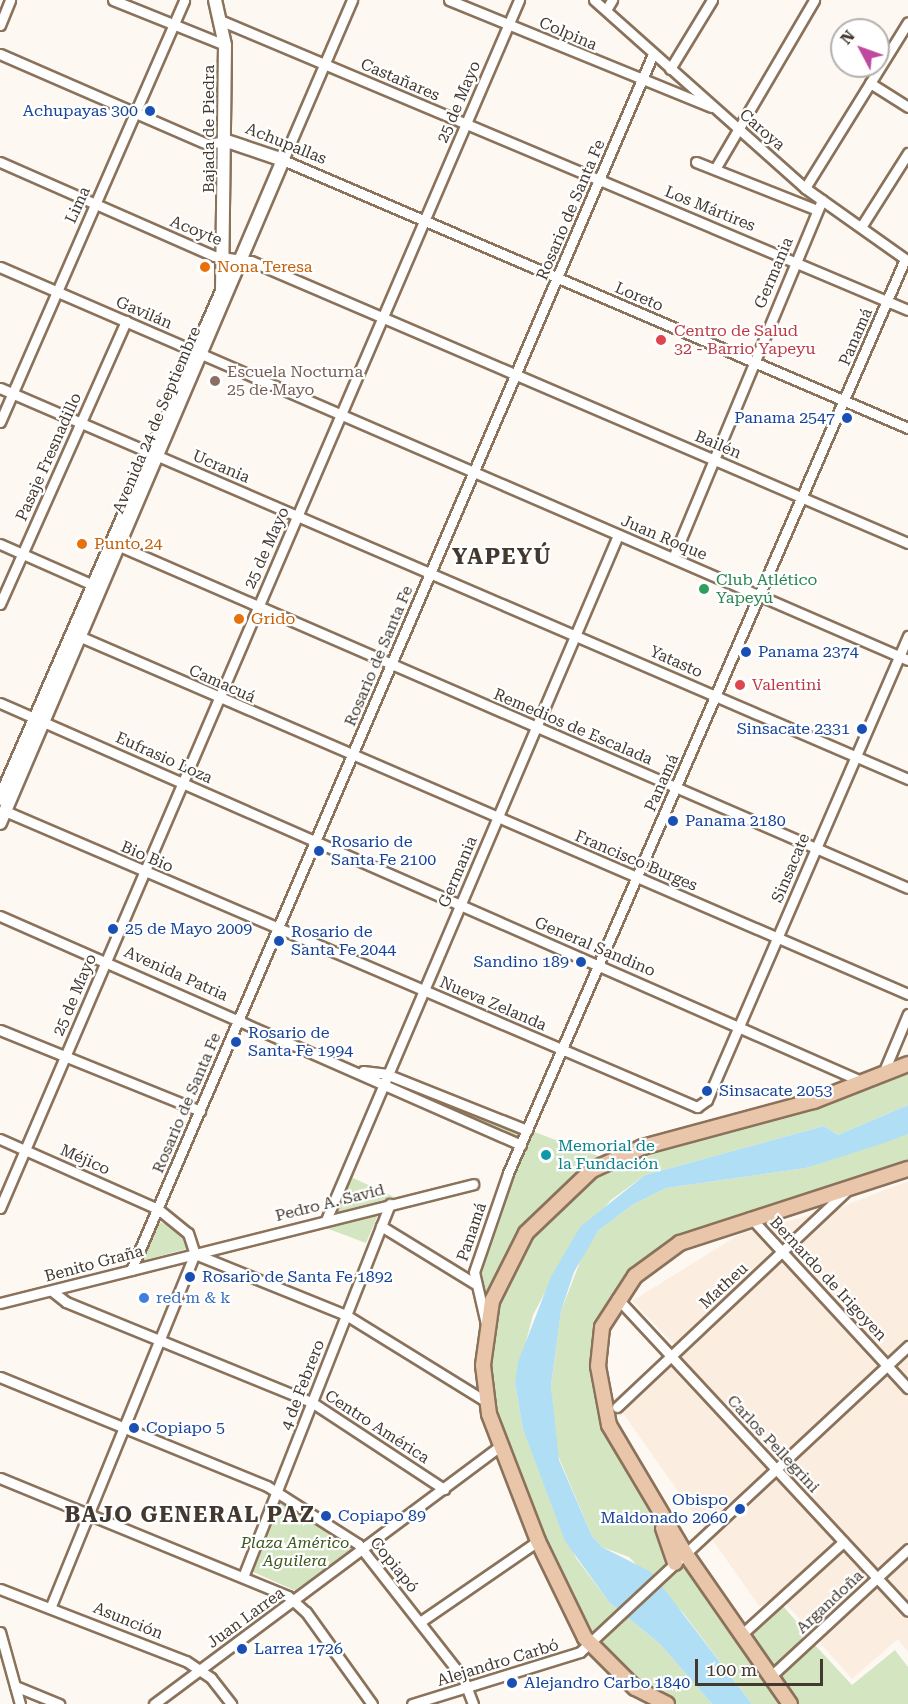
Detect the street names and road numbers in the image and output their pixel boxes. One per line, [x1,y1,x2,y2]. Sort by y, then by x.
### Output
street label: Colpina [536,13,600,55]
street label: Castañares [358,55,442,105]
street label: 25 de Mayo [433,58,485,146]
street label: Bajada de Piedra [199,65,219,193]
street label: Caroya [735,105,789,155]
street label: Achupallas [243,119,329,169]
street label: Rosario de Santa Fe [533,137,609,283]
street label: Los Mártires [662,182,758,236]
street label: Lima [61,184,95,226]
street label: Acoyte [167,212,225,250]
street label: Germania [750,235,798,311]
street label: Loreto [612,278,666,316]
street label: Gavilán [113,293,175,333]
street label: Panamá [835,305,877,369]
street label: Avenida 24 de Septiembre [109,324,205,516]
street label: Pasaje Fresnadillo [12,390,86,524]
street label: Bailén [692,427,744,463]
street label: Ucrania [189,446,253,488]
street label: 25 de Mayo [240,504,294,592]
street label: Juan Roque [618,511,710,565]
street label: Rosario de Santa Fe [341,583,417,729]
street label: Yatasto [647,642,705,682]
street label: Camacuá [186,661,258,707]
street label: Remedios de Escalada [491,685,655,769]
street label: Eufrasio Loza [113,728,215,788]
street label: Panamá [641,751,683,815]
street label: Francisco Burges [572,827,700,895]
street label: Sinsacate [768,830,814,906]
street label: Germania [434,834,482,910]
street label: Bio Bio [118,837,176,877]
street label: General Sandino [532,913,658,981]
street label: Avenida Patria [121,943,231,1005]
street label: 25 de Mayo [49,951,101,1039]
street label: Nueva Zelanda [437,973,549,1035]
street label: Rosario de Santa Fe [149,1030,225,1176]
street label: Méjico [57,1141,113,1179]
street label: Pedro A. Savid [273,1180,387,1226]
street label: Panamá [453,1200,491,1264]
street label: Bernardo de Irigoyen [765,1213,891,1345]
street label: Benito Graña [43,1242,145,1286]
street label: Matheu [696,1259,752,1313]
street label: 4 de Febrero [277,1337,329,1433]
street label: Centro América [321,1386,433,1468]
street label: Carlos Pellegrini [723,1391,823,1497]
street label: Copiapó [366,1533,422,1597]
street label: Argandoña [793,1566,867,1638]
street label: Juan Larrea [204,1584,288,1652]
street label: Asunción [90,1598,166,1644]
street label: Alejandro Carbó [435,1635,561,1691]

